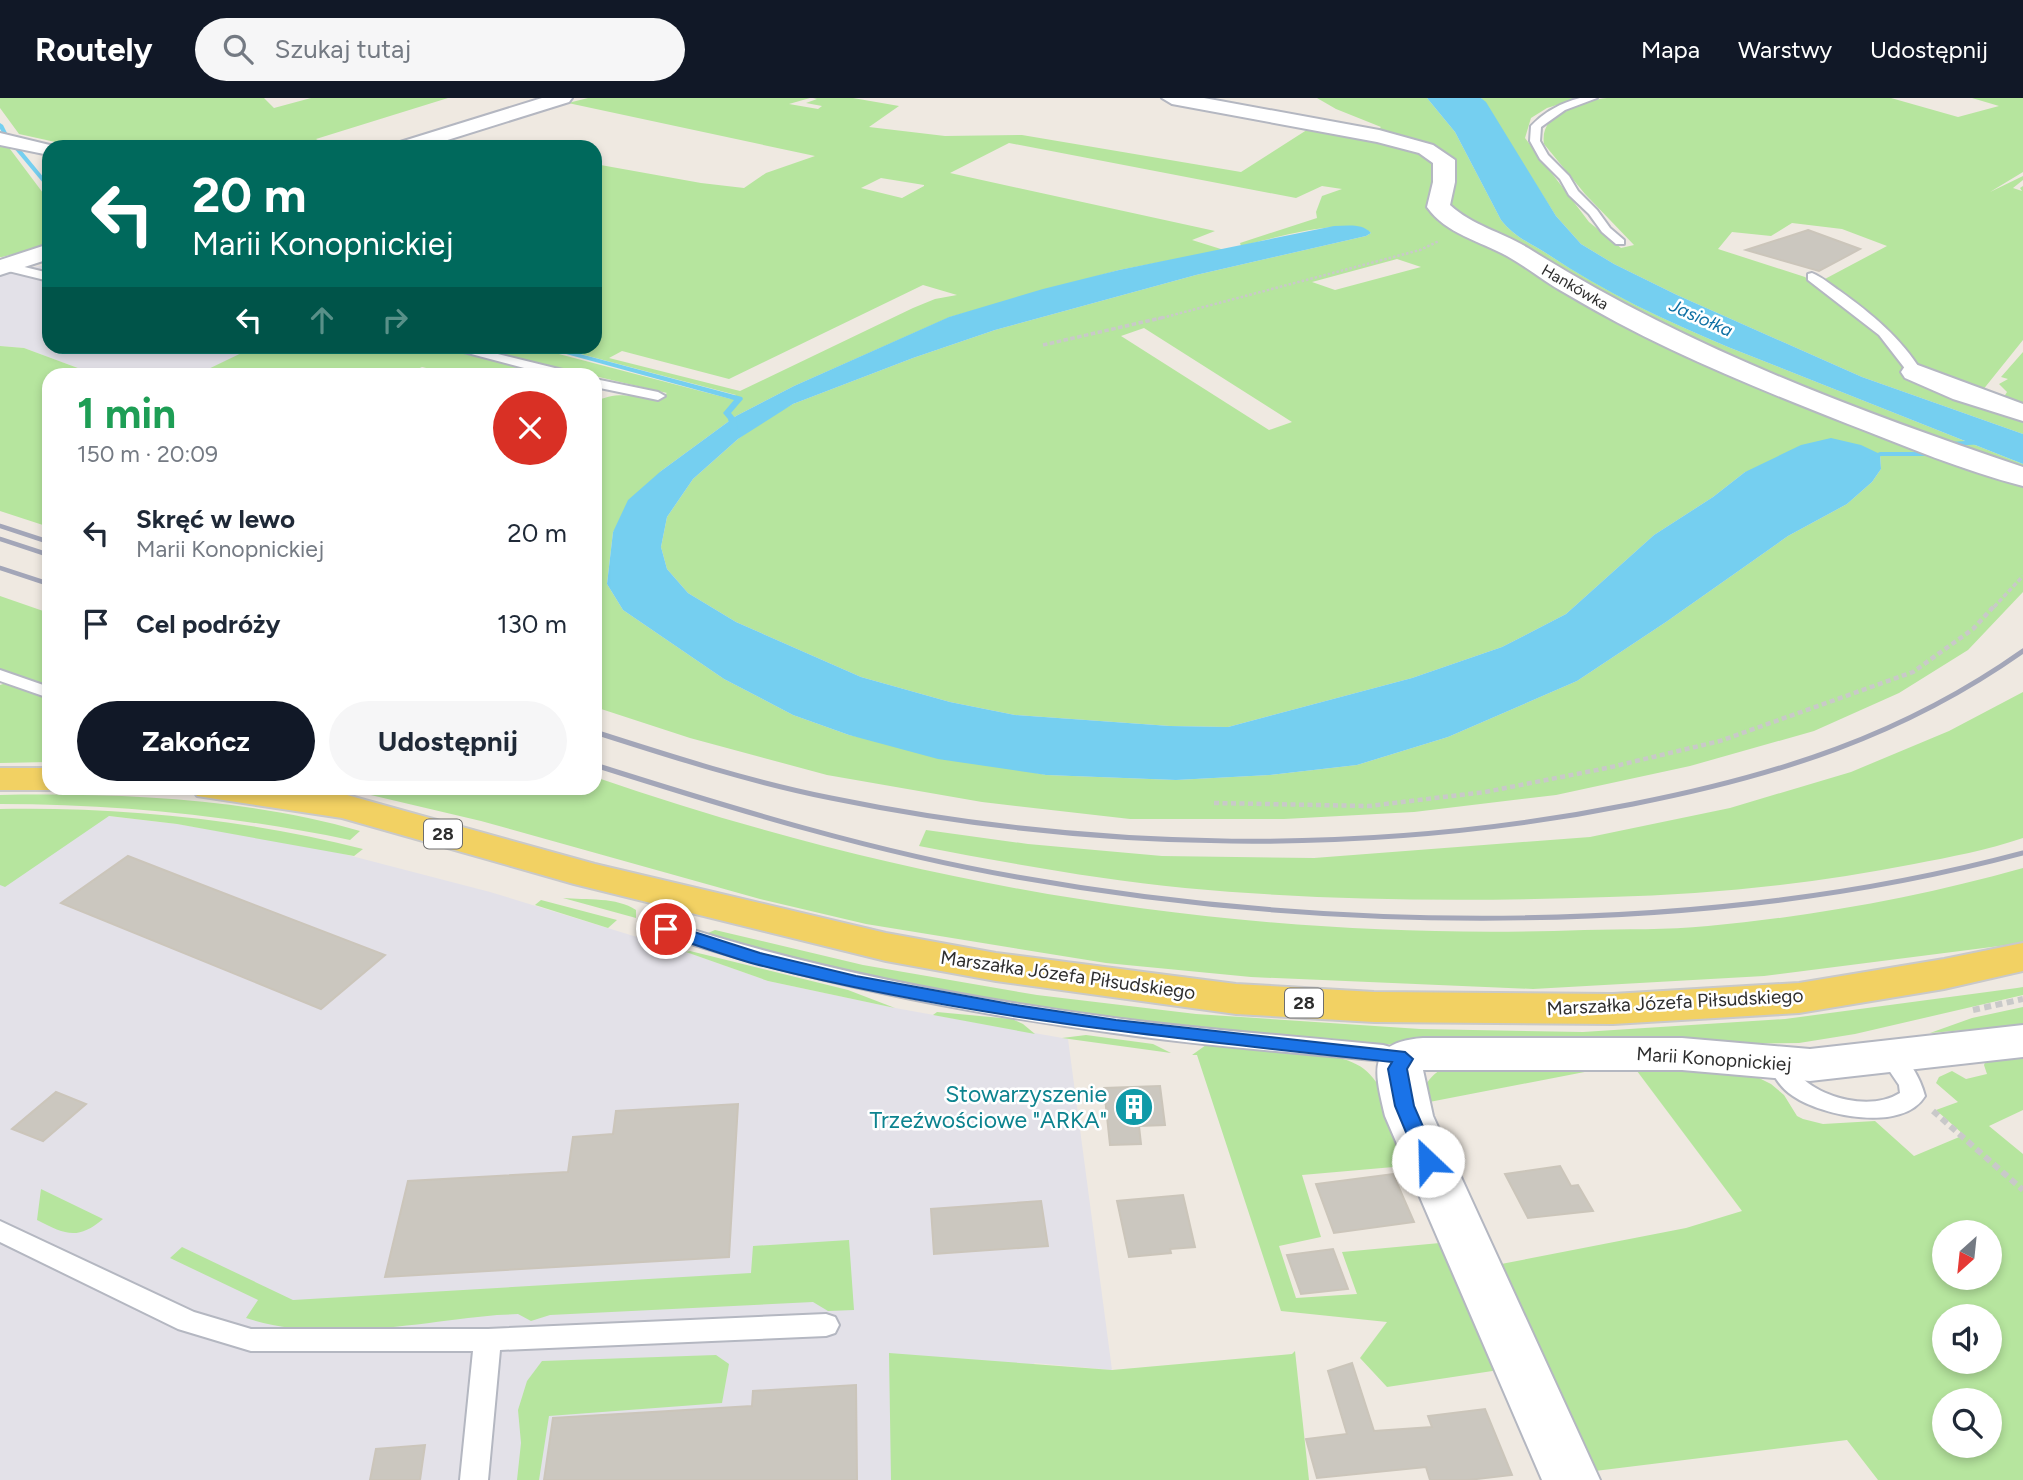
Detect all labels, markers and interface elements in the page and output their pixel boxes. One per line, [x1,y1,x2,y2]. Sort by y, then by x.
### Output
search box [195,18,685,81]
text: Routely [35,30,153,69]
icon: search [219,30,257,68]
text: Szukaj tutaj [275,33,411,65]
text: Mapa [1641,35,1700,64]
text: Warstwy [1738,35,1832,64]
text: Udostępnij [1870,35,1988,64]
text: 20 m [192,165,307,224]
icon: left [77,168,168,259]
text: Marii Konopnickiej [192,225,454,263]
street label: Hankówka [1538,260,1612,314]
water label: Jasiołka [1665,294,1737,342]
icon: left [230,301,268,339]
icon: ahead [303,301,341,339]
icon: right [376,301,414,339]
text: 1 min [77,388,176,439]
button: close [493,391,567,465]
text: 150 m · 20:09 [77,440,218,468]
text: Skręć w lewo [136,503,295,535]
icon: left [77,514,115,552]
text: 20 m [507,517,567,549]
text: Marii Konopnickiej [136,535,324,563]
icon: arrive [77,605,115,643]
text: Cel podróży [136,608,280,640]
text: 130 m [497,608,567,640]
button: Zakończ [77,701,315,781]
button: Udostępnij [329,701,567,781]
road number: 28 [424,820,462,848]
pin [636,899,696,959]
icon: arrive [647,910,685,948]
street label: Marszałka Józefa Piłsudskiego [939,946,1197,1004]
street label: Marszałka Józefa Piłsudskiego [1546,984,1804,1020]
road number: 28 [1285,988,1323,1018]
street label: Marii Konopnickiej [1636,1042,1792,1076]
place label: Stowarzyszenie Trzeźwościowe "ARKA" [869,1080,1107,1134]
building icon: Stowarzyszenie Trzeźwościowe "ARKA" [1113,1086,1155,1128]
position arrow [1391,1124,1465,1198]
north arrow [1932,1220,2002,1290]
map controls [1932,1220,2002,1458]
button: sound [1932,1304,2002,1374]
button: search [1932,1388,2002,1458]

